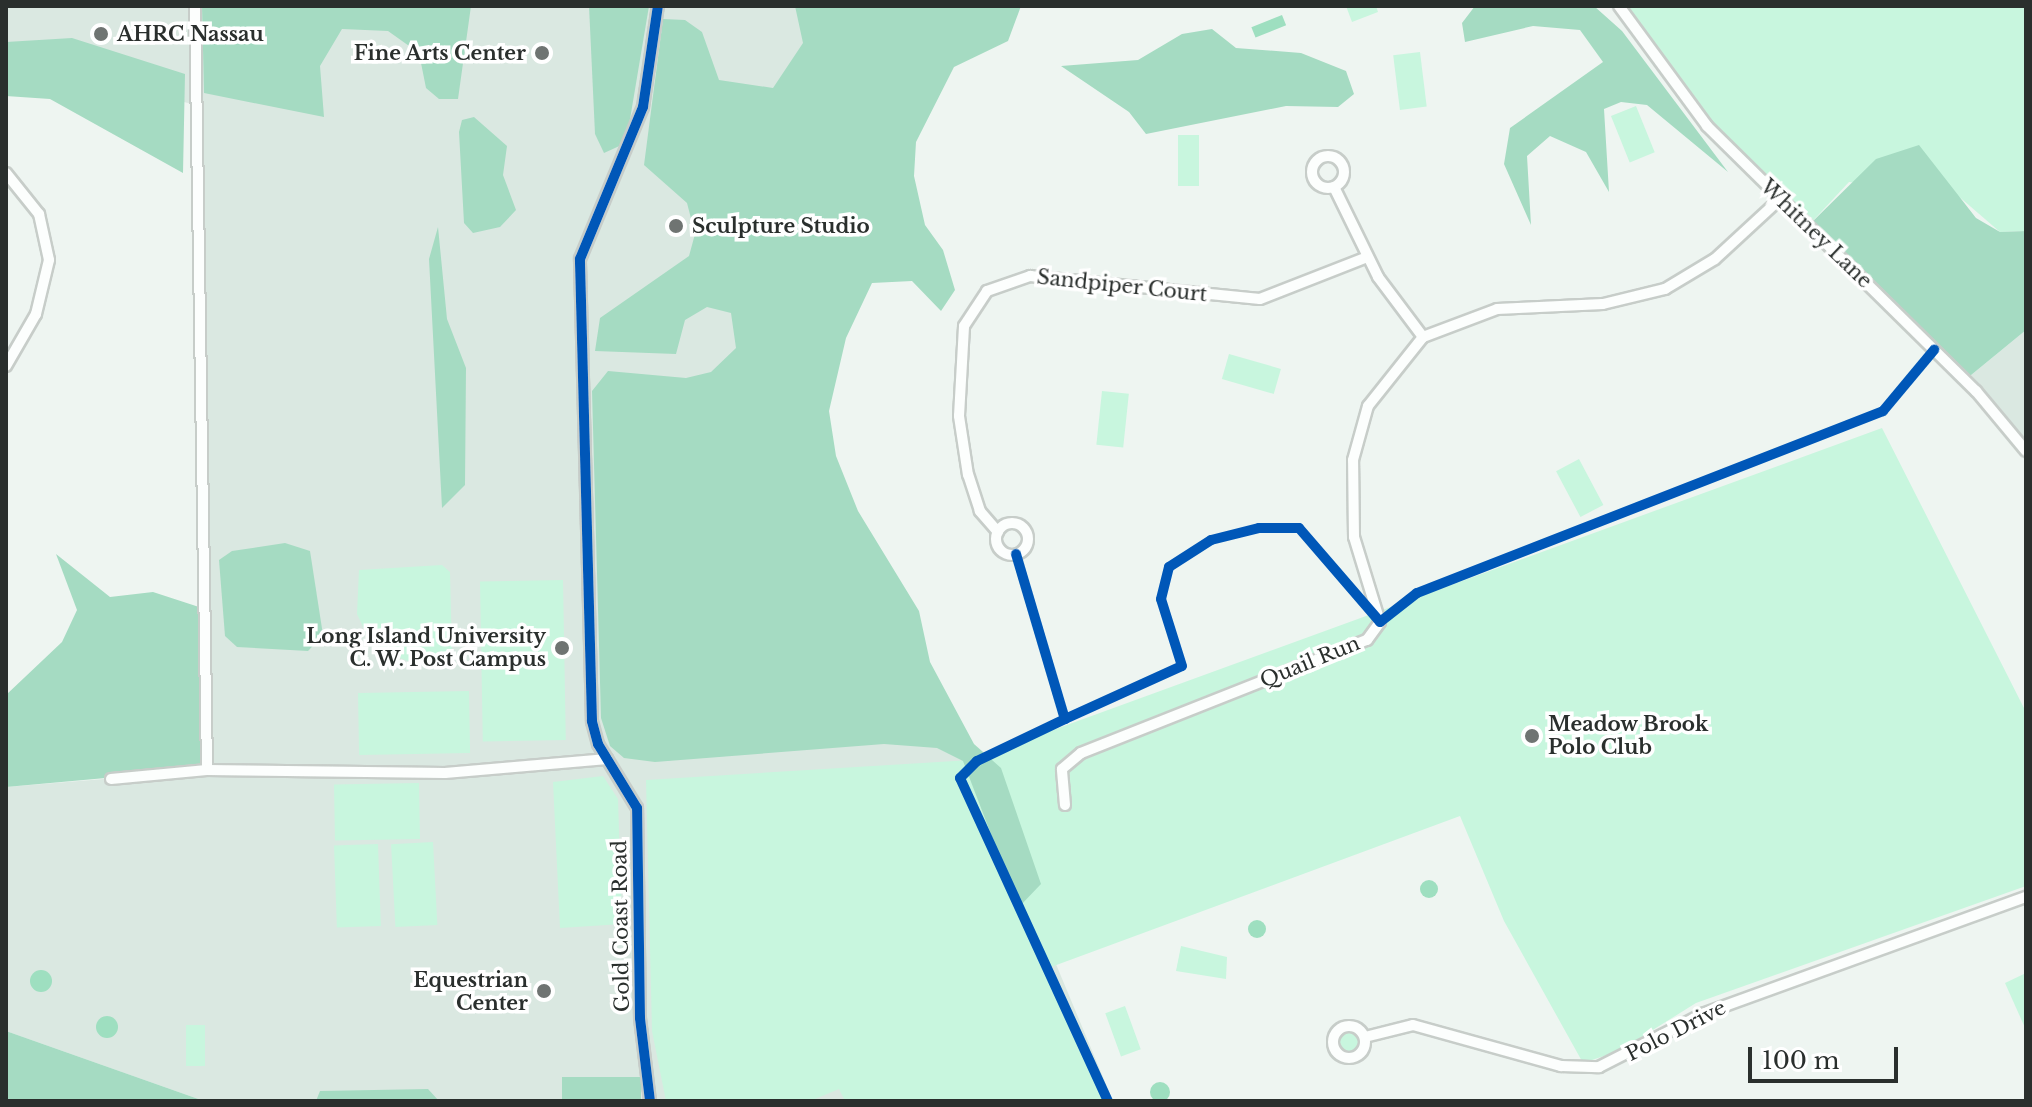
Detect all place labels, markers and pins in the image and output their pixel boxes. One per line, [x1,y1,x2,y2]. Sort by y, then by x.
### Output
place label: AHRC Nassau [117,22,264,46]
marker: AHRC Nassau [92,25,110,43]
place label: Fine Arts Center [353,41,526,65]
marker: Fine Arts Center [533,44,551,62]
place label: Sculpture Studio [692,214,870,238]
marker: Sculpture Studio [667,217,685,235]
place label: Long Island University C. W. Post Campus [306,624,546,671]
marker: Long Island University C. W. Post Campus [553,639,571,657]
place label: Meadow Brook Polo Club [1548,712,1709,759]
marker: Meadow Brook Polo Club [1523,727,1541,745]
place label: Equestrian Center [413,968,528,1015]
marker: Equestrian Center [535,982,553,1000]

